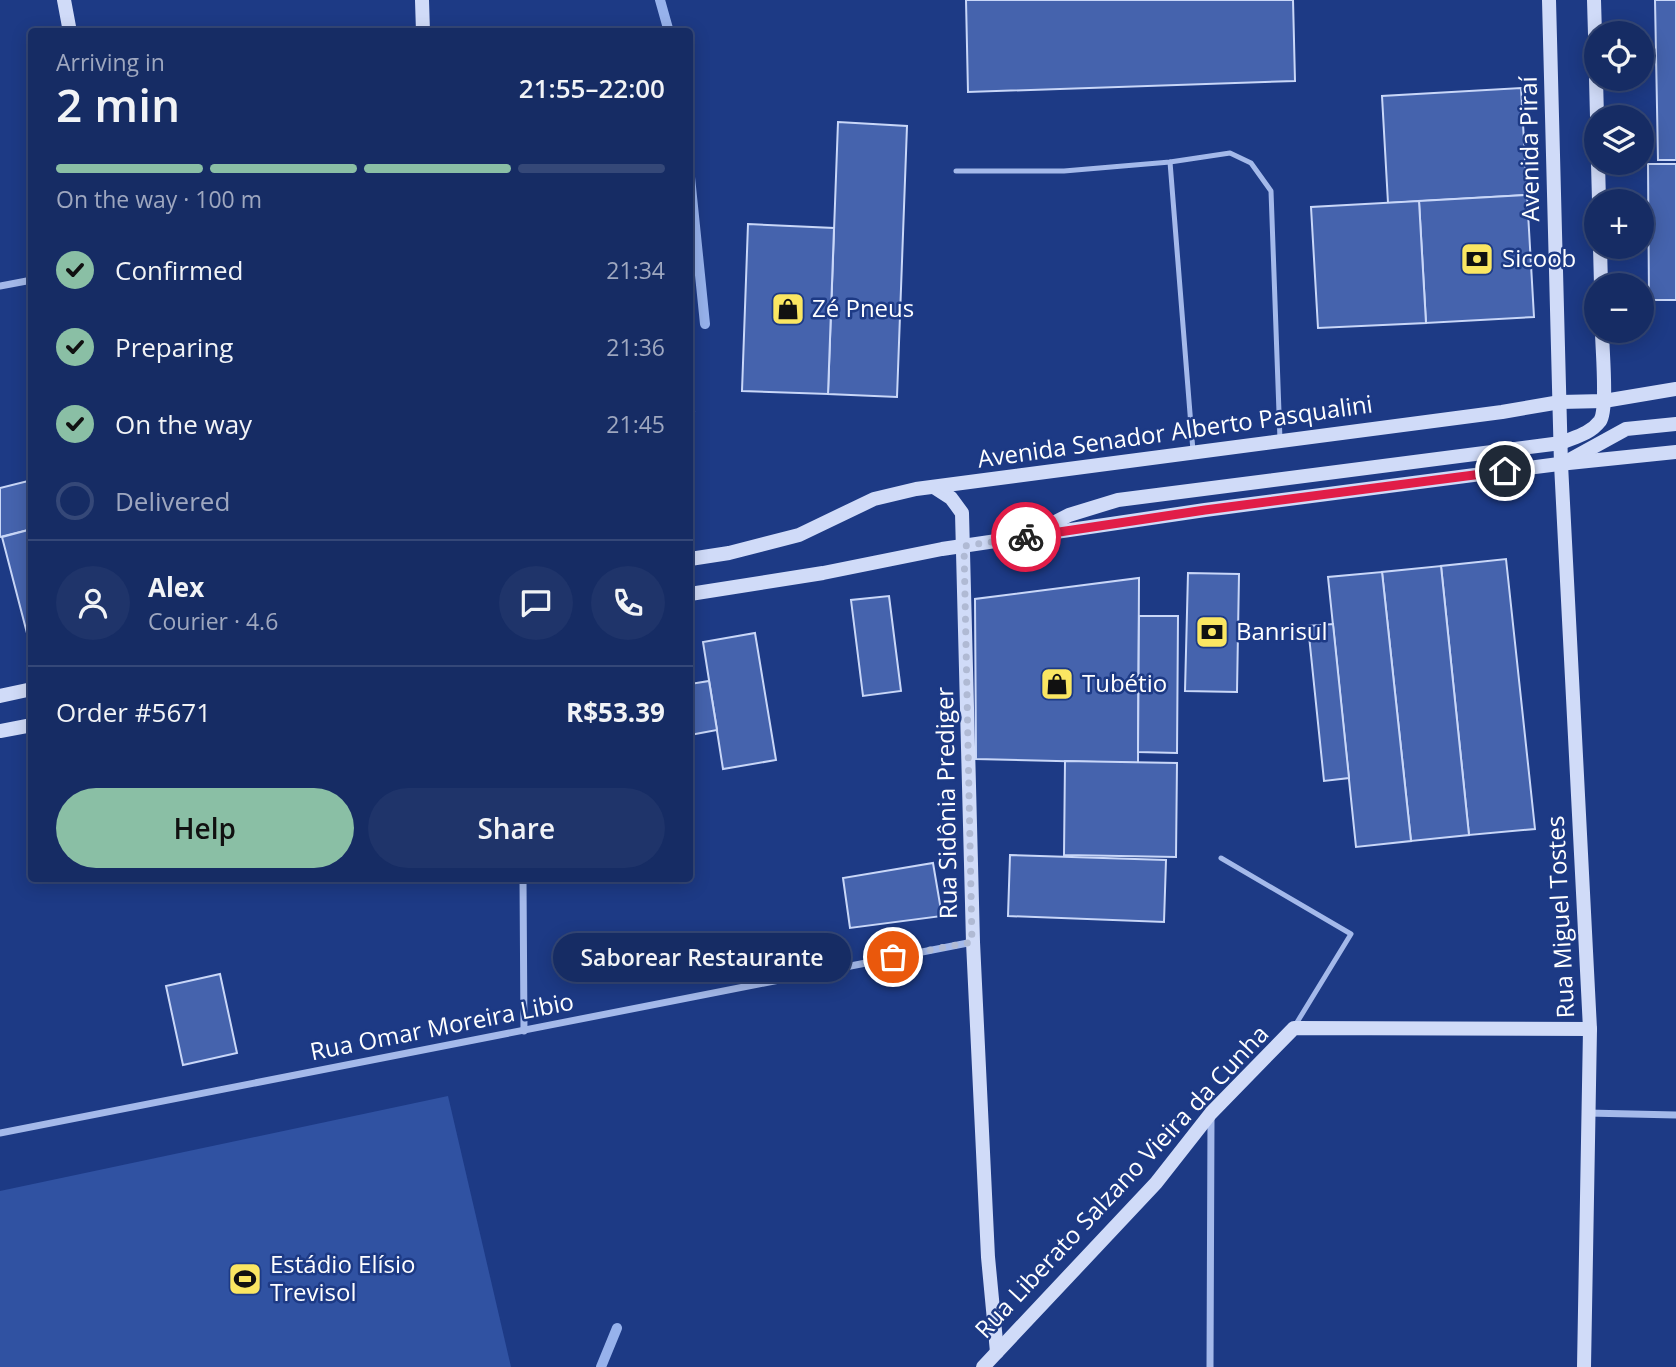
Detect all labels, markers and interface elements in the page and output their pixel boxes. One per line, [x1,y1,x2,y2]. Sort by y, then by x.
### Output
map controls [1584,21,1654,343]
button: locate [1584,21,1654,91]
text: Arriving in [56,46,165,78]
text: 21:55–22:00 [519,70,665,106]
text: 2 min [56,73,180,135]
street label: Avenida Piraí [1511,75,1546,222]
button: layers [1584,105,1654,175]
text: On the way · 100 m [56,183,262,215]
button: + [1584,189,1654,259]
bank icon: Sicoob [1458,240,1496,278]
place label: Sicoob [1502,241,1576,274]
icon: check [56,251,94,289]
text: Confirmed [115,252,243,288]
text: 21:34 [606,254,665,286]
button: − [1584,273,1654,343]
shop icon: Zé Pneus [769,290,807,328]
place label: Zé Pneus [812,291,914,324]
icon: check [56,328,94,366]
text: Preparing [115,329,233,365]
text: 21:36 [606,331,665,363]
street label: Avenida Senador Alberto Pasqualini [975,386,1375,475]
icon: check [56,405,94,443]
text: On the way [115,406,252,442]
text: 21:45 [606,408,665,440]
pin [1475,441,1535,501]
icon: home [1486,452,1524,490]
text: Delivered [115,483,230,519]
courier [991,502,1061,572]
icon: bike [1007,518,1045,556]
button: person [56,566,130,640]
button: chat [499,566,573,640]
button: phone [591,566,665,640]
text: Alex [148,569,204,605]
text: Courier · 4.6 [148,605,278,637]
bank icon: Banrisul [1193,613,1231,651]
place label: Banrisul [1236,614,1328,647]
shop icon: Tubétio [1038,665,1076,703]
place label: Tubétio [1082,666,1167,699]
street label: Rua Sidônia Prediger [927,686,964,920]
text: Order #5671 [56,694,211,730]
text: R$53.39 [566,694,665,730]
button: Help [56,788,354,868]
button: Share [368,788,665,868]
street label: Rua Miguel Tostes [1538,815,1581,1019]
pin [863,927,923,987]
callout: Saborear Restaurante [554,932,851,982]
icon: bag [874,938,912,976]
text: Saborear Restaurante [580,941,824,973]
street label: Rua Omar Moreira Libio [307,984,576,1067]
street label: Rua Liberato Salzano Vieira da Cunha [967,1017,1275,1345]
place label: Estádio Elísio Trevisol [270,1247,415,1308]
sports icon: Estádio Elísio Trevisol [226,1260,264,1298]

